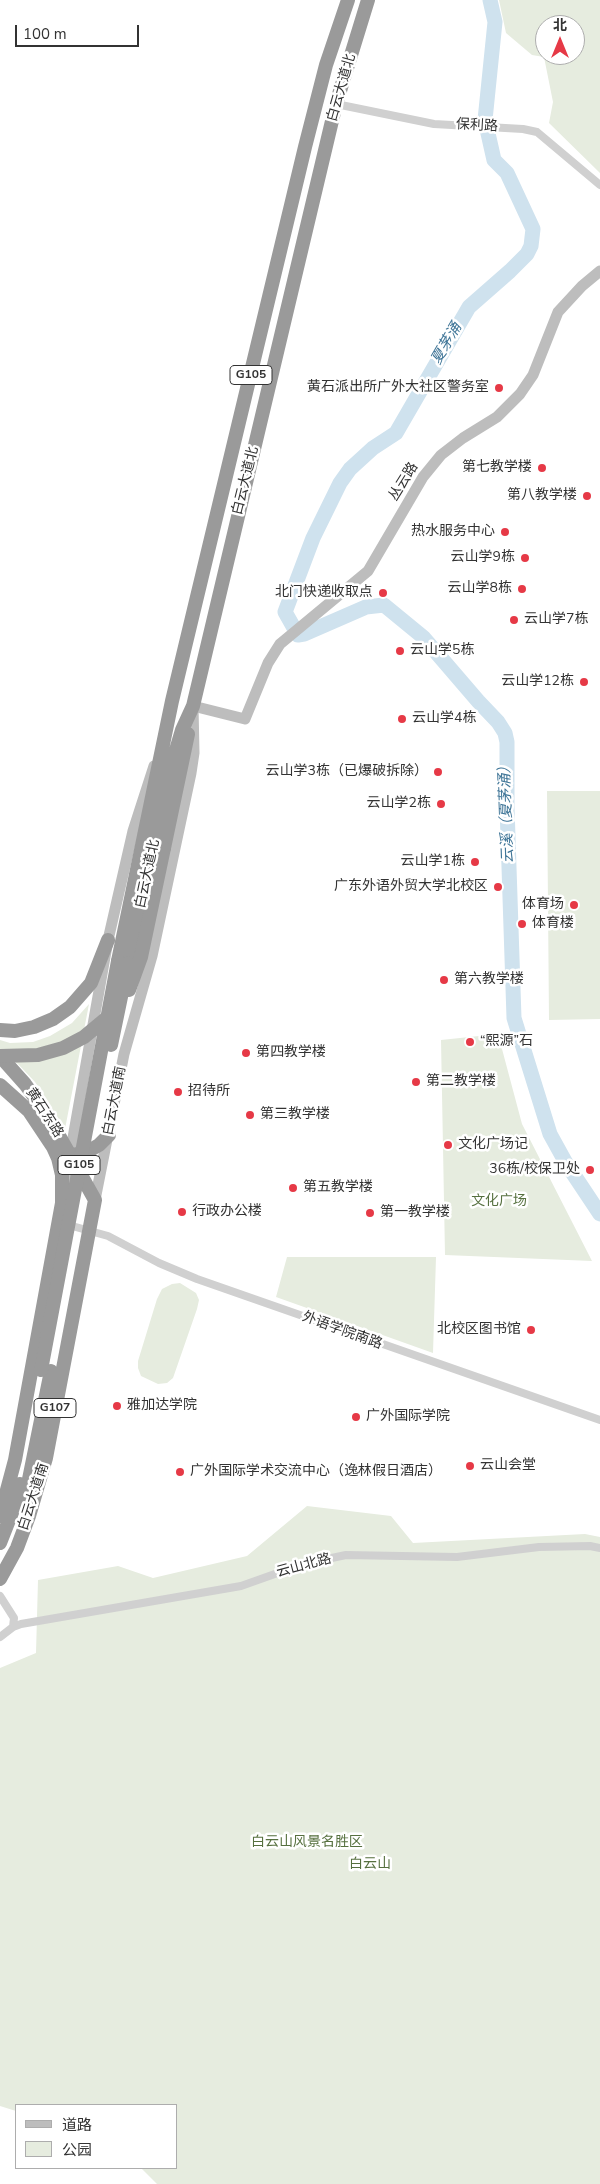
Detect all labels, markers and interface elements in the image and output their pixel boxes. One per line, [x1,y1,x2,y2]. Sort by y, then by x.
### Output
scale bar [18,15,141,47]
north arrow [535,15,585,65]
text: 北 [553,16,567,35]
text: 100 m [23,24,67,44]
street label: 白云大道北 [324,52,360,124]
street label: 保利路 [456,117,498,135]
water label: 夏茅涌 [428,320,466,368]
road number: G105 [230,366,272,384]
place label: 黄石派出所广外大社区警务室 [307,380,489,396]
marker: 黄石派出所广外大社区警务室 [493,382,505,394]
street label: 白云大道北 [229,445,263,517]
street label: 丛云路 [386,460,422,504]
place label: 第七教学楼 [462,460,532,476]
marker: 第七教学楼 [536,462,548,474]
place label: 第八教学楼 [507,488,577,504]
marker: 第八教学楼 [581,490,593,502]
place label: 热水服务中心 [411,524,495,540]
marker: 热水服务中心 [499,526,511,538]
place label: 云山学9栋 [451,550,515,566]
marker: 云山学9栋 [519,552,531,564]
place label: 云山学8栋 [448,581,512,597]
marker: 云山学8栋 [516,583,528,595]
place label: 北门快递收取点 [275,585,373,601]
marker: 北门快递收取点 [377,587,389,599]
place label: 云山学7栋 [524,612,588,628]
marker: 云山学7栋 [508,614,520,626]
place label: 云山学5栋 [410,643,474,659]
marker: 云山学5栋 [394,645,406,657]
place label: 云山学12栋 [501,674,574,690]
marker: 云山学12栋 [578,676,590,688]
place label: 云山学4栋 [412,711,476,727]
marker: 云山学4栋 [396,713,408,725]
water label: 云溪（夏茅涌） [496,758,518,864]
place label: 云山学3栋（已爆破拆除） [266,764,428,780]
marker: 云山学3栋（已爆破拆除） [432,766,444,778]
place label: 云山学2栋 [367,796,431,812]
marker: 云山学2栋 [435,798,447,810]
street label: 白云大道北 [133,838,163,910]
place label: 云山学1栋 [401,854,465,870]
marker: 云山学1栋 [469,856,481,868]
place label: 广东外语外贸大学北校区 [334,879,488,895]
marker: 广东外语外贸大学北校区 [492,881,504,893]
place label: 体育场 [522,897,564,913]
marker: 体育场 [568,899,580,911]
place label: 体育楼 [532,916,574,932]
marker: 体育楼 [516,918,528,930]
place label: 第六教学楼 [454,972,524,988]
marker: 第六教学楼 [438,974,450,986]
place label: “熙源”石 [480,1034,533,1050]
marker: “熙源”石 [464,1036,476,1048]
place label: 第四教学楼 [256,1045,326,1061]
marker: 第四教学楼 [240,1047,252,1059]
street label: 白云大道南 [100,1065,130,1137]
place label: 第二教学楼 [426,1074,496,1090]
marker: 第二教学楼 [410,1076,422,1088]
place label: 招待所 [188,1084,230,1100]
street label: 黄石东路 [22,1085,66,1141]
marker: 招待所 [172,1086,184,1098]
place label: 第三教学楼 [260,1107,330,1123]
marker: 第三教学楼 [244,1109,256,1121]
place label: 文化广场记 [458,1137,528,1153]
marker: 文化广场记 [442,1139,454,1151]
road number: G105 [58,1156,100,1174]
place label: 36栋/校保卫处 [489,1162,580,1178]
marker: 36栋/校保卫处 [584,1164,596,1176]
place label: 第五教学楼 [303,1180,373,1196]
marker: 第五教学楼 [287,1182,299,1194]
park label: 文化广场 [471,1194,527,1210]
place label: 行政办公楼 [192,1204,262,1220]
place label: 第一教学楼 [380,1205,450,1221]
marker: 行政办公楼 [176,1206,188,1218]
marker: 第一教学楼 [364,1207,376,1219]
street label: 外语学院南路 [300,1309,384,1353]
place label: 北校区图书馆 [437,1322,521,1338]
marker: 北校区图书馆 [525,1324,537,1336]
place label: 雅加达学院 [127,1398,197,1414]
road number: G107 [34,1399,76,1418]
marker: 雅加达学院 [111,1400,123,1412]
place label: 广外国际学院 [366,1409,450,1425]
marker: 广外国际学院 [350,1411,362,1423]
place label: 云山会堂 [480,1458,536,1474]
marker: 云山会堂 [464,1460,476,1472]
street label: 白云大道南 [15,1461,53,1533]
place label: 广外国际学术交流中心（逸林假日酒店） [190,1464,442,1480]
marker: 广外国际学术交流中心（逸林假日酒店） [174,1466,186,1478]
street label: 云山北路 [275,1551,333,1581]
park label: 白云山风景名胜区 [251,1835,363,1851]
park label: 白云山 [349,1857,391,1873]
legend [15,2104,178,2169]
text: 道路 [62,2115,92,2135]
text: 公园 [62,2140,92,2160]

